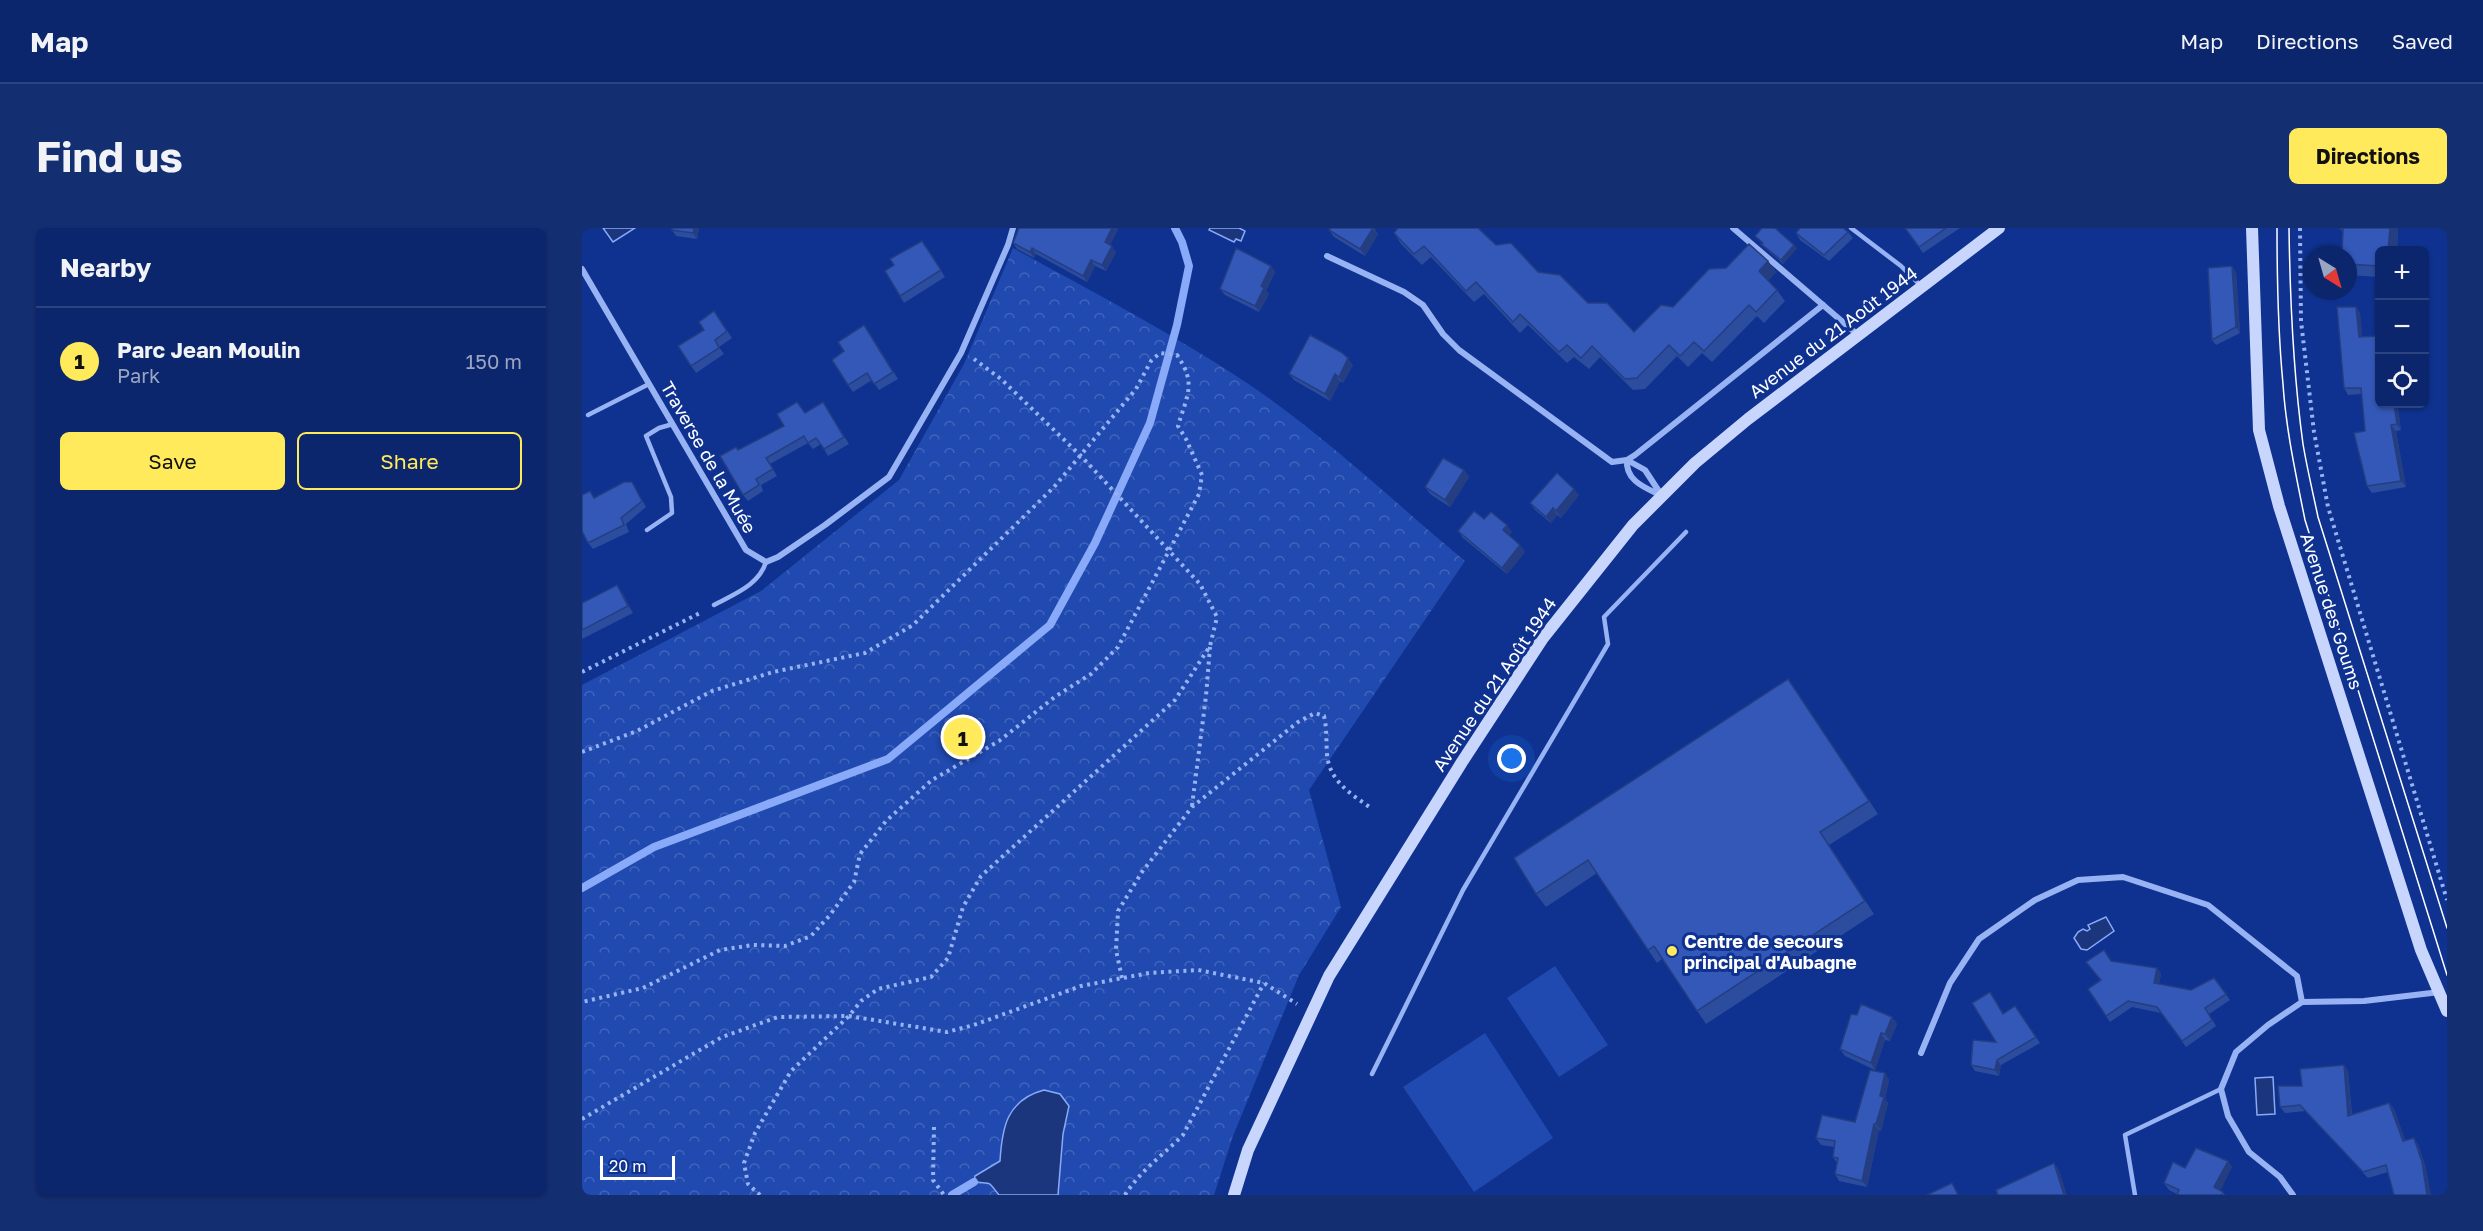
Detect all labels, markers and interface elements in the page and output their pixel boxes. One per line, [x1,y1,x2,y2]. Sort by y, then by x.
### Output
text: Map [30,25,88,58]
text: Map [2180,28,2223,54]
text: Directions [2256,28,2359,54]
text: Saved [2392,28,2453,54]
button: Directions [2289,128,2447,184]
text: Find us [36,131,183,181]
north arrow [2303,246,2357,300]
map controls [2375,246,2429,408]
button: + [2375,246,2429,300]
text: Nearby [60,252,151,283]
street label: Avenue du 21 Août 1944 [1745,262,1921,402]
button: − [2375,300,2429,354]
text: Parc Jean Moulin [117,336,300,363]
text: 1 [74,349,85,373]
text: 150 m [466,349,522,373]
button: locate [2375,354,2429,408]
text: Park [117,363,160,387]
street label: Traverse de la Muée [657,377,761,537]
button: Save [60,432,285,490]
button: Share [297,432,522,490]
street label: Avenue des Goums [2296,530,2368,692]
street label: Avenue du 21 Août 1944 [1428,593,1560,775]
pin: 1 [944,714,982,760]
your location [1497,744,1526,773]
place label: Centre de secours principal d'Aubagne [1684,930,1857,973]
marker: Centre de secours principal d'Aubagne [1665,944,1679,958]
scale bar [600,1153,675,1180]
text: 20 m [609,1156,646,1176]

